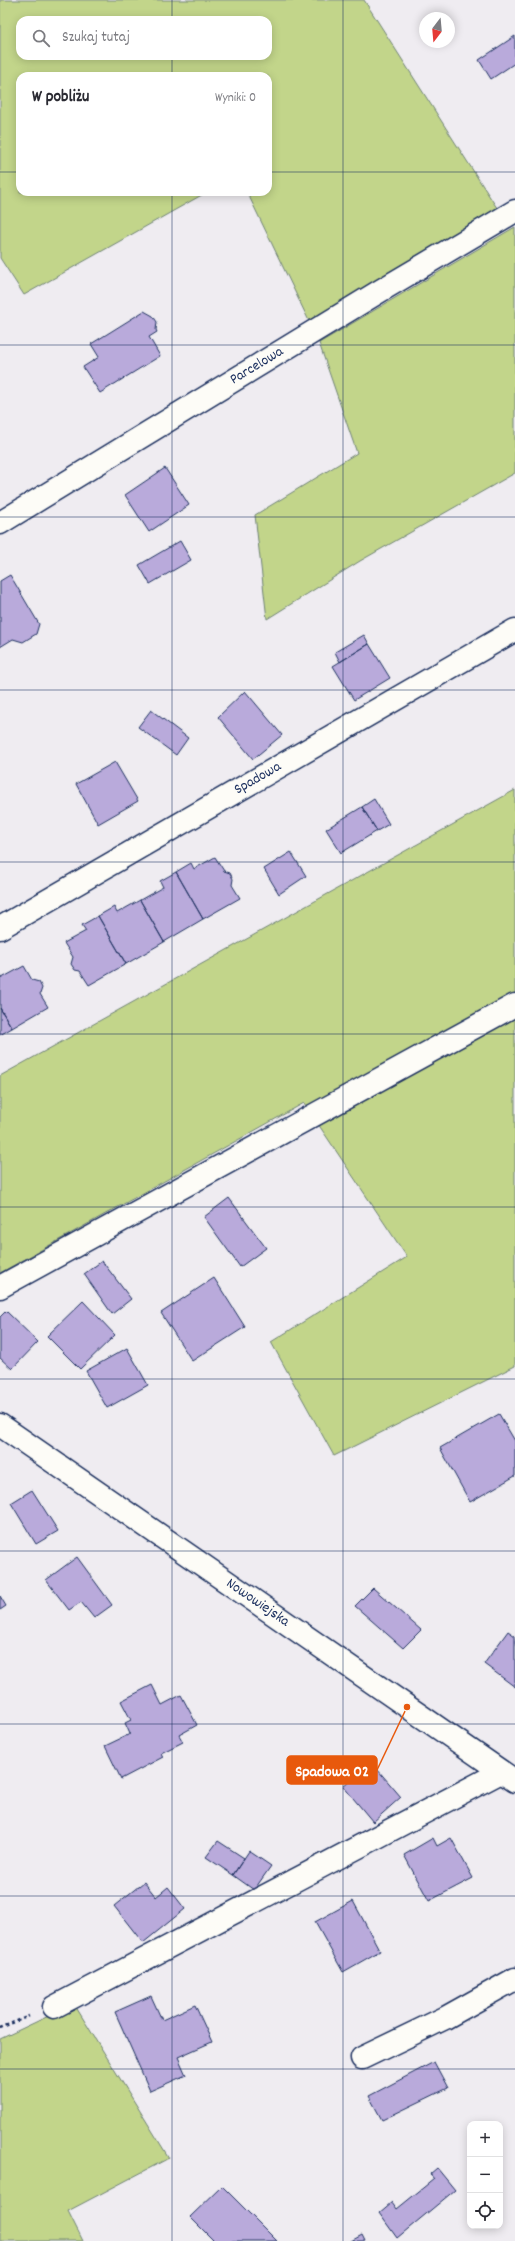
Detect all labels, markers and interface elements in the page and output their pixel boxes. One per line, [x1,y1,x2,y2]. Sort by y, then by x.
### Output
north arrow [419,12,455,48]
search box [16,16,272,60]
icon: search [30,27,52,49]
text: Szukaj tutaj [62,27,130,49]
text: W pobliżu [32,86,89,110]
text: Wyniki: 0 [215,89,256,108]
street label: Parcelowa [226,341,289,391]
street label: Spadowa [230,756,286,801]
street label: Nowowiejska [221,1573,295,1633]
callout: Spadowa 02 [287,1756,377,1784]
text: Spadowa 02 [295,1761,369,1784]
map controls [467,2121,503,2229]
button: + [467,2121,503,2157]
button: − [467,2157,503,2193]
button: locate [467,2193,503,2229]

